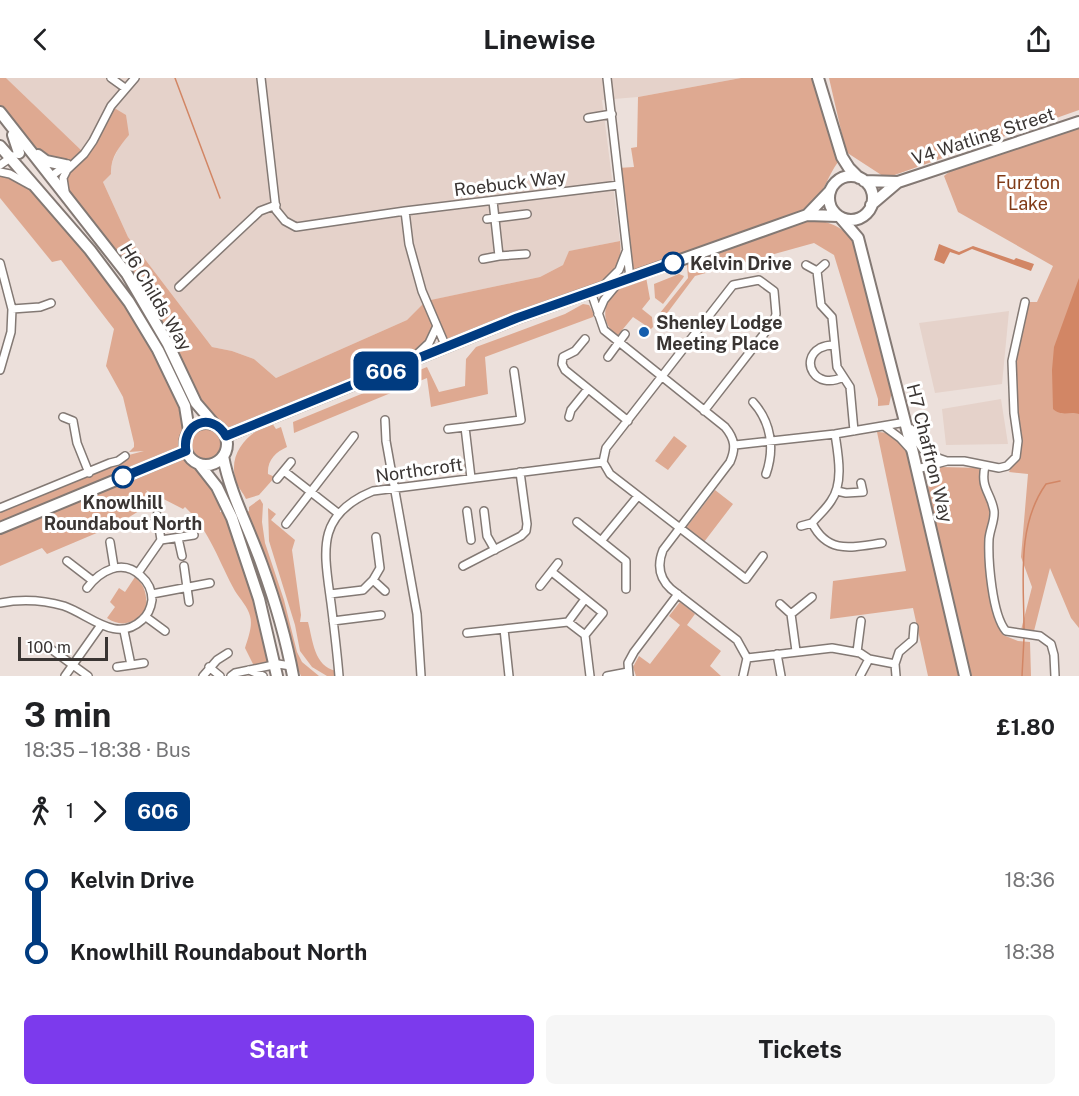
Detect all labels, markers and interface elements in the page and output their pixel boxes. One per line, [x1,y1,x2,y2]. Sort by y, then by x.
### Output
icon: back [24,23,57,56]
text: Linewise [483,23,596,55]
icon: share [1022,23,1055,56]
street label: V4 Watling Street [909,103,1057,169]
street label: Roebuck Way [453,166,568,200]
park label: Furzton Lake [996,172,1060,214]
street label: H6 Childs Way [116,240,196,355]
marker: Kelvin Drive [662,252,684,274]
place label: Kelvin Drive [690,253,792,274]
place label: Shenley Lodge Meeting Place [656,312,783,354]
marker: Shenley Lodge Meeting Place [637,325,651,339]
line badge: 606 [352,352,420,390]
text: 606 [365,359,407,384]
street label: H7 Chaffron Way [903,381,957,525]
street label: Northcroft [374,453,464,487]
marker: Knowlhill Roundabout North [112,466,134,488]
place label: Knowlhill Roundabout North [44,492,202,534]
scale bar [18,634,108,662]
text: 100 m [27,638,71,657]
text: 3 min [24,696,111,734]
text: £1.80 [997,714,1055,740]
text: 18:35 – 18:38 · Bus [24,738,191,762]
icon: walk [24,795,57,828]
icon: forward [83,795,116,828]
text: 1 [66,799,74,823]
text: 606 [137,799,178,824]
text: Kelvin Drive [70,867,194,893]
text: 18:36 [1004,868,1055,892]
text: Knowlhill Roundabout North [70,939,367,965]
text: 18:38 [1004,940,1055,964]
button: Start [24,1015,534,1084]
button: Tickets [546,1015,1055,1084]

